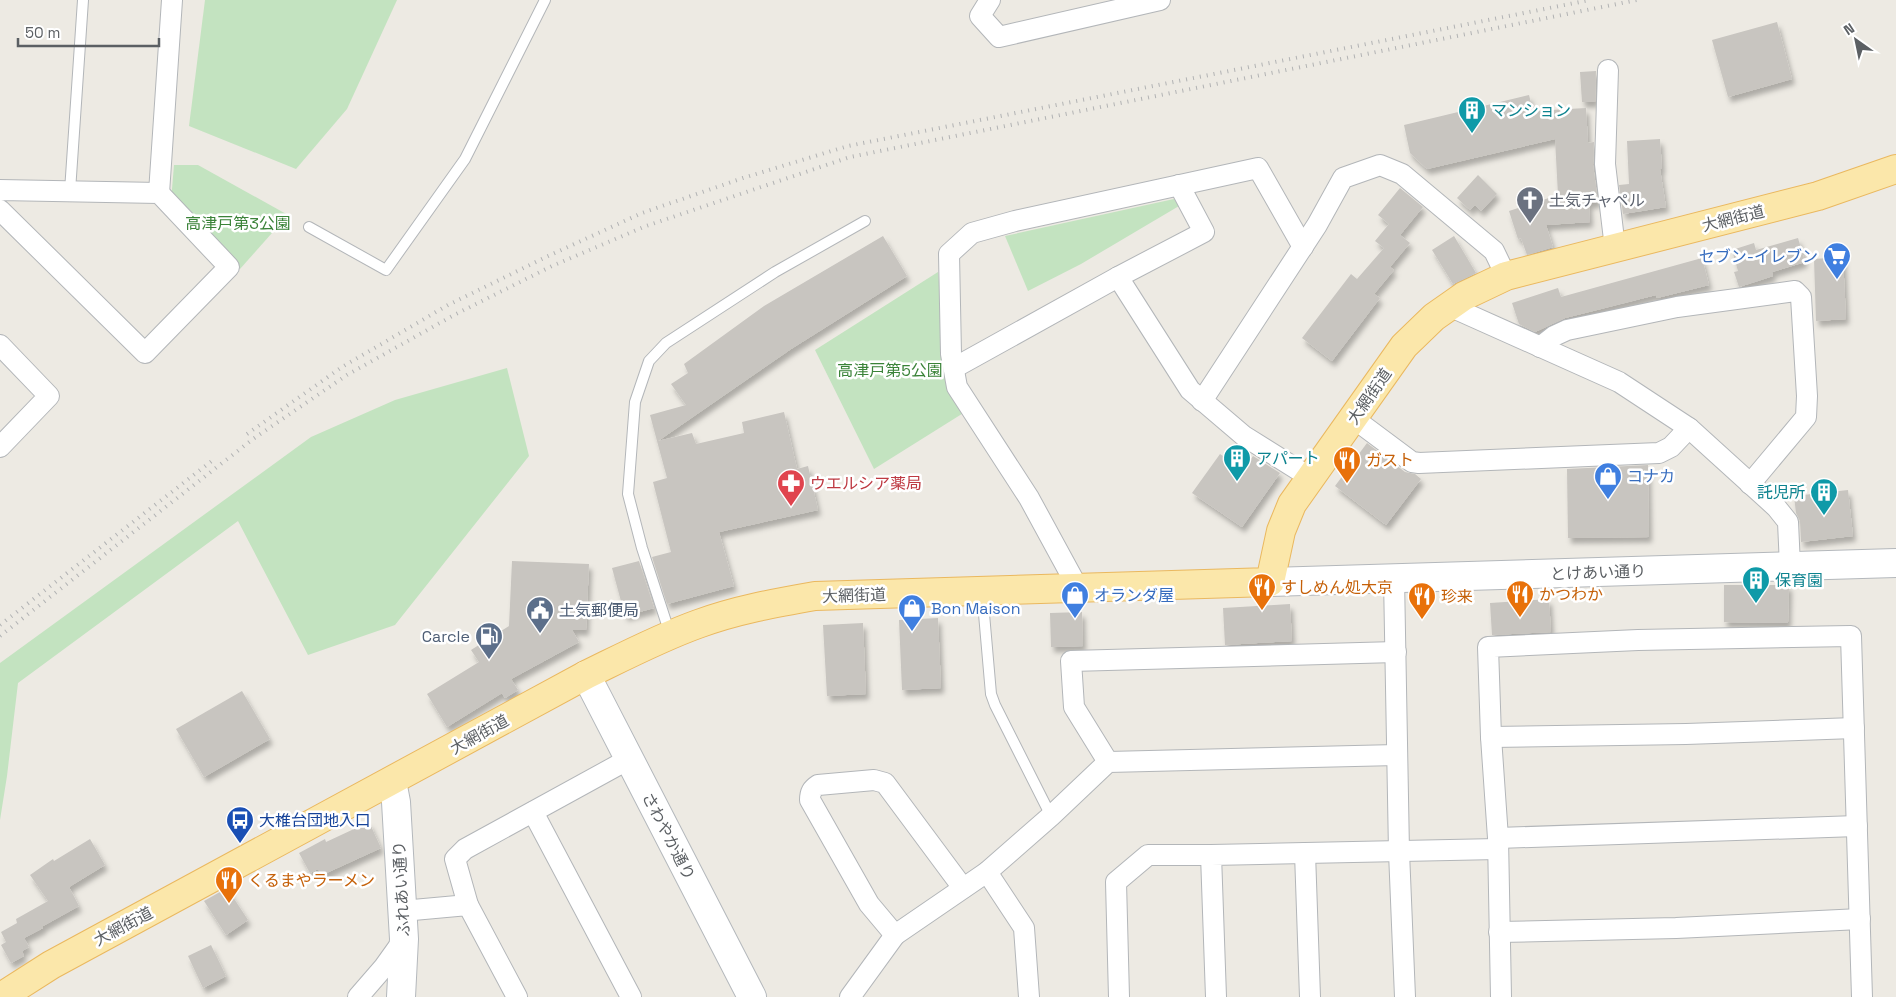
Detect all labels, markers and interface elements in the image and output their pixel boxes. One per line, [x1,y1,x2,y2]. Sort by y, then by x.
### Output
scale bar [18,15,159,47]
north arrow [1831,15,1881,65]
text: N [1840,19,1858,39]
text: 50 m [25,23,60,42]
building icon: マンション [1457,95,1487,134]
place label: マンション [1491,100,1571,121]
church icon: 土気チャペル [1515,185,1545,224]
place label: 土気チャペル [1549,190,1645,211]
street label: 大網街道 [1700,201,1767,236]
park label: 高津戸第3公園 [185,213,291,234]
supermarket icon: セブン-イレブン [1822,241,1852,280]
place label: セブン-イレブン [1699,246,1818,267]
park label: 高津戸第5公園 [837,360,943,381]
street label: 大網街道 [1342,364,1396,429]
building icon: アパート [1222,443,1252,482]
restaurant icon: ガスト [1332,445,1362,484]
place label: アパート [1256,448,1320,469]
place label: ガスト [1366,450,1414,471]
shop icon: コナカ [1593,461,1623,500]
place label: コナカ [1627,466,1675,487]
pharmacy icon: ウエルシア薬局 [776,468,806,507]
place label: ウエルシア薬局 [810,473,922,494]
building icon: 託児所 [1809,477,1839,516]
place label: 託児所 [1757,482,1805,503]
street label: とけあい通り [1550,560,1646,585]
building icon: 保育園 [1741,565,1771,604]
place label: 保育園 [1775,570,1823,591]
restaurant icon: すしめん処大京 [1247,572,1277,611]
place label: すしめん処大京 [1281,577,1393,598]
restaurant icon: かつわか [1505,579,1535,618]
shop icon: オランダ屋 [1060,580,1090,619]
restaurant icon: 珍来 [1407,581,1437,620]
street label: 大網街道 [822,584,886,607]
place label: かつわか [1539,584,1603,605]
place label: オランダ屋 [1094,585,1174,606]
place label: 珍来 [1441,586,1473,607]
shop icon: Bon Maison [897,593,927,632]
public building icon: 土気郵便局 [525,595,555,634]
place label: Bon Maison [931,598,1020,619]
place label: 土気郵便局 [559,600,639,621]
fuel station icon: Carcle [474,621,504,660]
place label: Carcle [422,626,470,647]
street label: 大網街道 [446,710,512,759]
street label: さわやか通り [637,789,700,884]
bus stop icon: 大椎台団地入口 [225,805,255,844]
place label: 大椎台団地入口 [259,810,371,831]
street label: ふれあい通り [389,840,414,937]
restaurant icon: くるまやラーメン [214,865,244,904]
place label: くるまやラーメン [248,870,375,891]
street label: 大網街道 [90,902,156,951]

